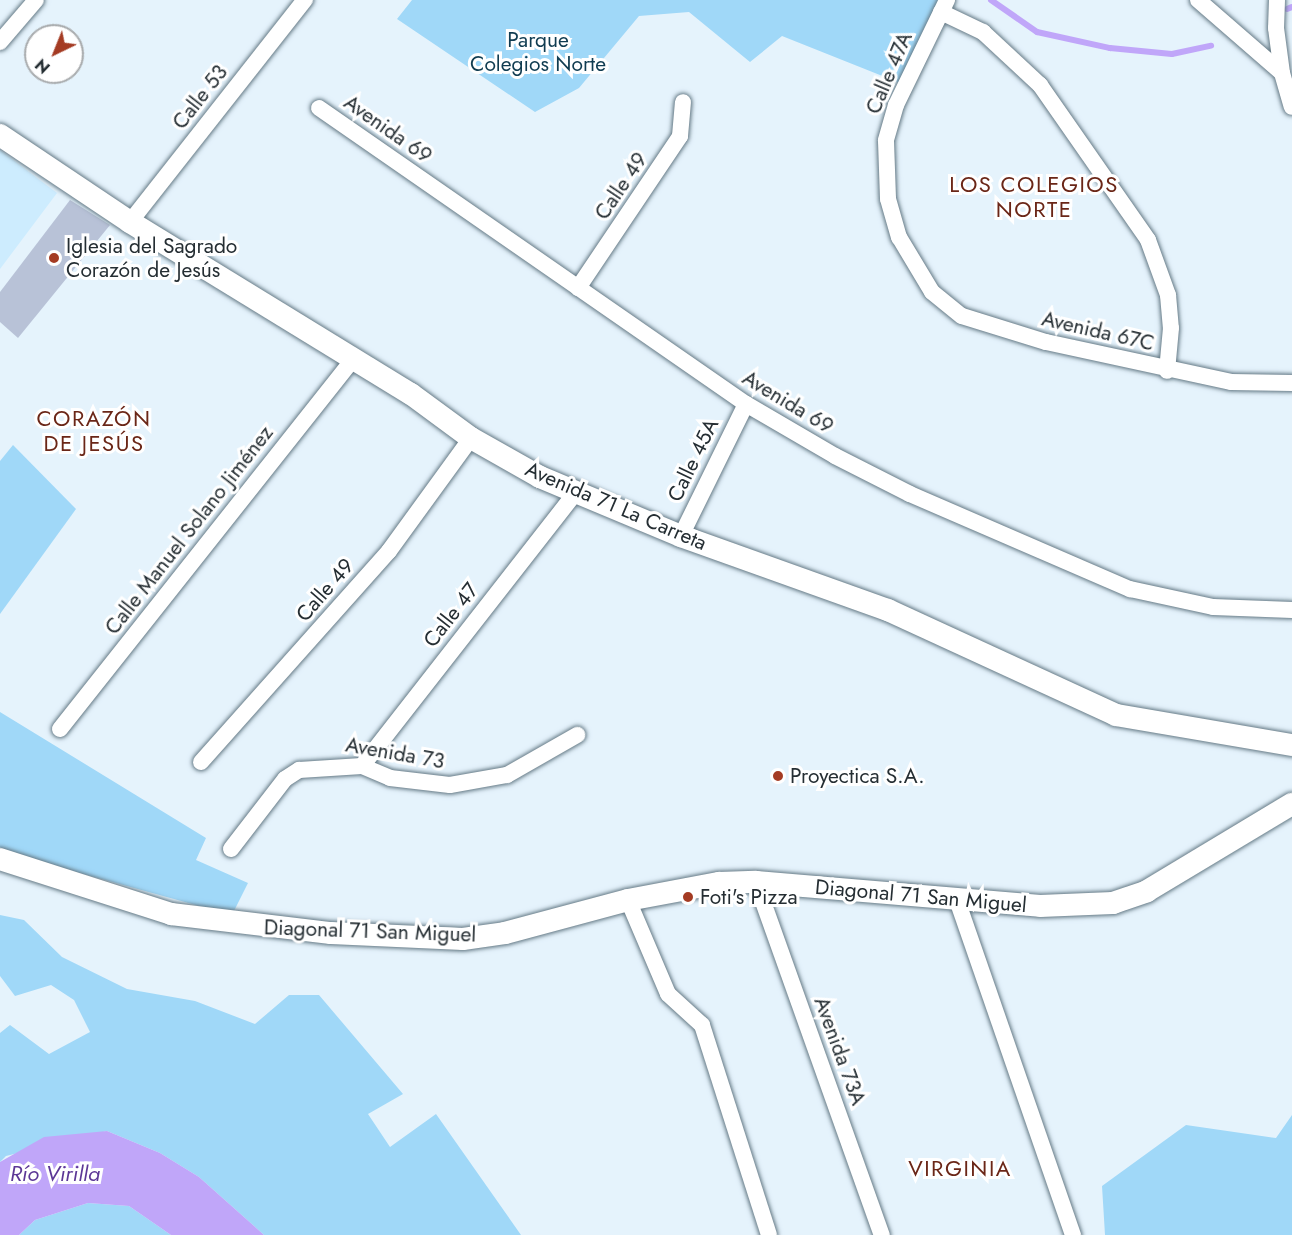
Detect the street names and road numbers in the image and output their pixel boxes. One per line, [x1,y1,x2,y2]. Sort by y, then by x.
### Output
street label: Calle 47A [861,28,917,118]
street label: Calle 53 [167,60,233,134]
street label: Avenida 69 [339,90,437,168]
street label: Calle 49 [589,148,653,224]
street label: Avenida 67C [1039,306,1157,356]
street label: Avenida 69 [738,365,838,439]
street label: Calle 45A [662,414,724,506]
street label: Calle Manuel Solano Jiménez [100,421,278,639]
street label: Avenida 71 La Carreta [522,456,710,556]
street label: Calle 49 [291,553,359,627]
street label: Calle 47 [418,578,484,652]
street label: Avenida 73 [344,732,446,774]
street label: Diagonal 71 San Miguel [814,874,1028,918]
street label: Diagonal 71 San Miguel [263,915,477,947]
street label: Avenida 73A [809,993,871,1109]

